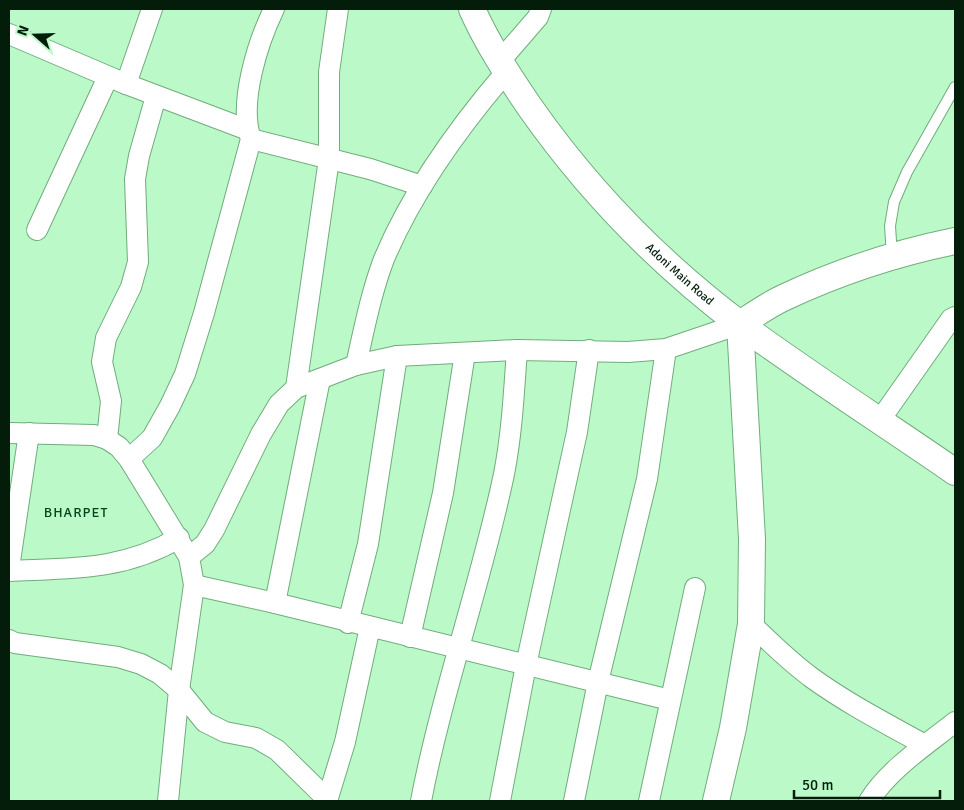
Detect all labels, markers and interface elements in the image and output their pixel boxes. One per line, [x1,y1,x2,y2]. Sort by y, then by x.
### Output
north arrow [10,10,60,60]
text: N [14,23,33,38]
street label: Adoni Main Road [642,240,717,309]
district label: BHARPET [44,504,108,521]
scale bar [794,768,940,800]
text: 50 m [802,776,833,794]

